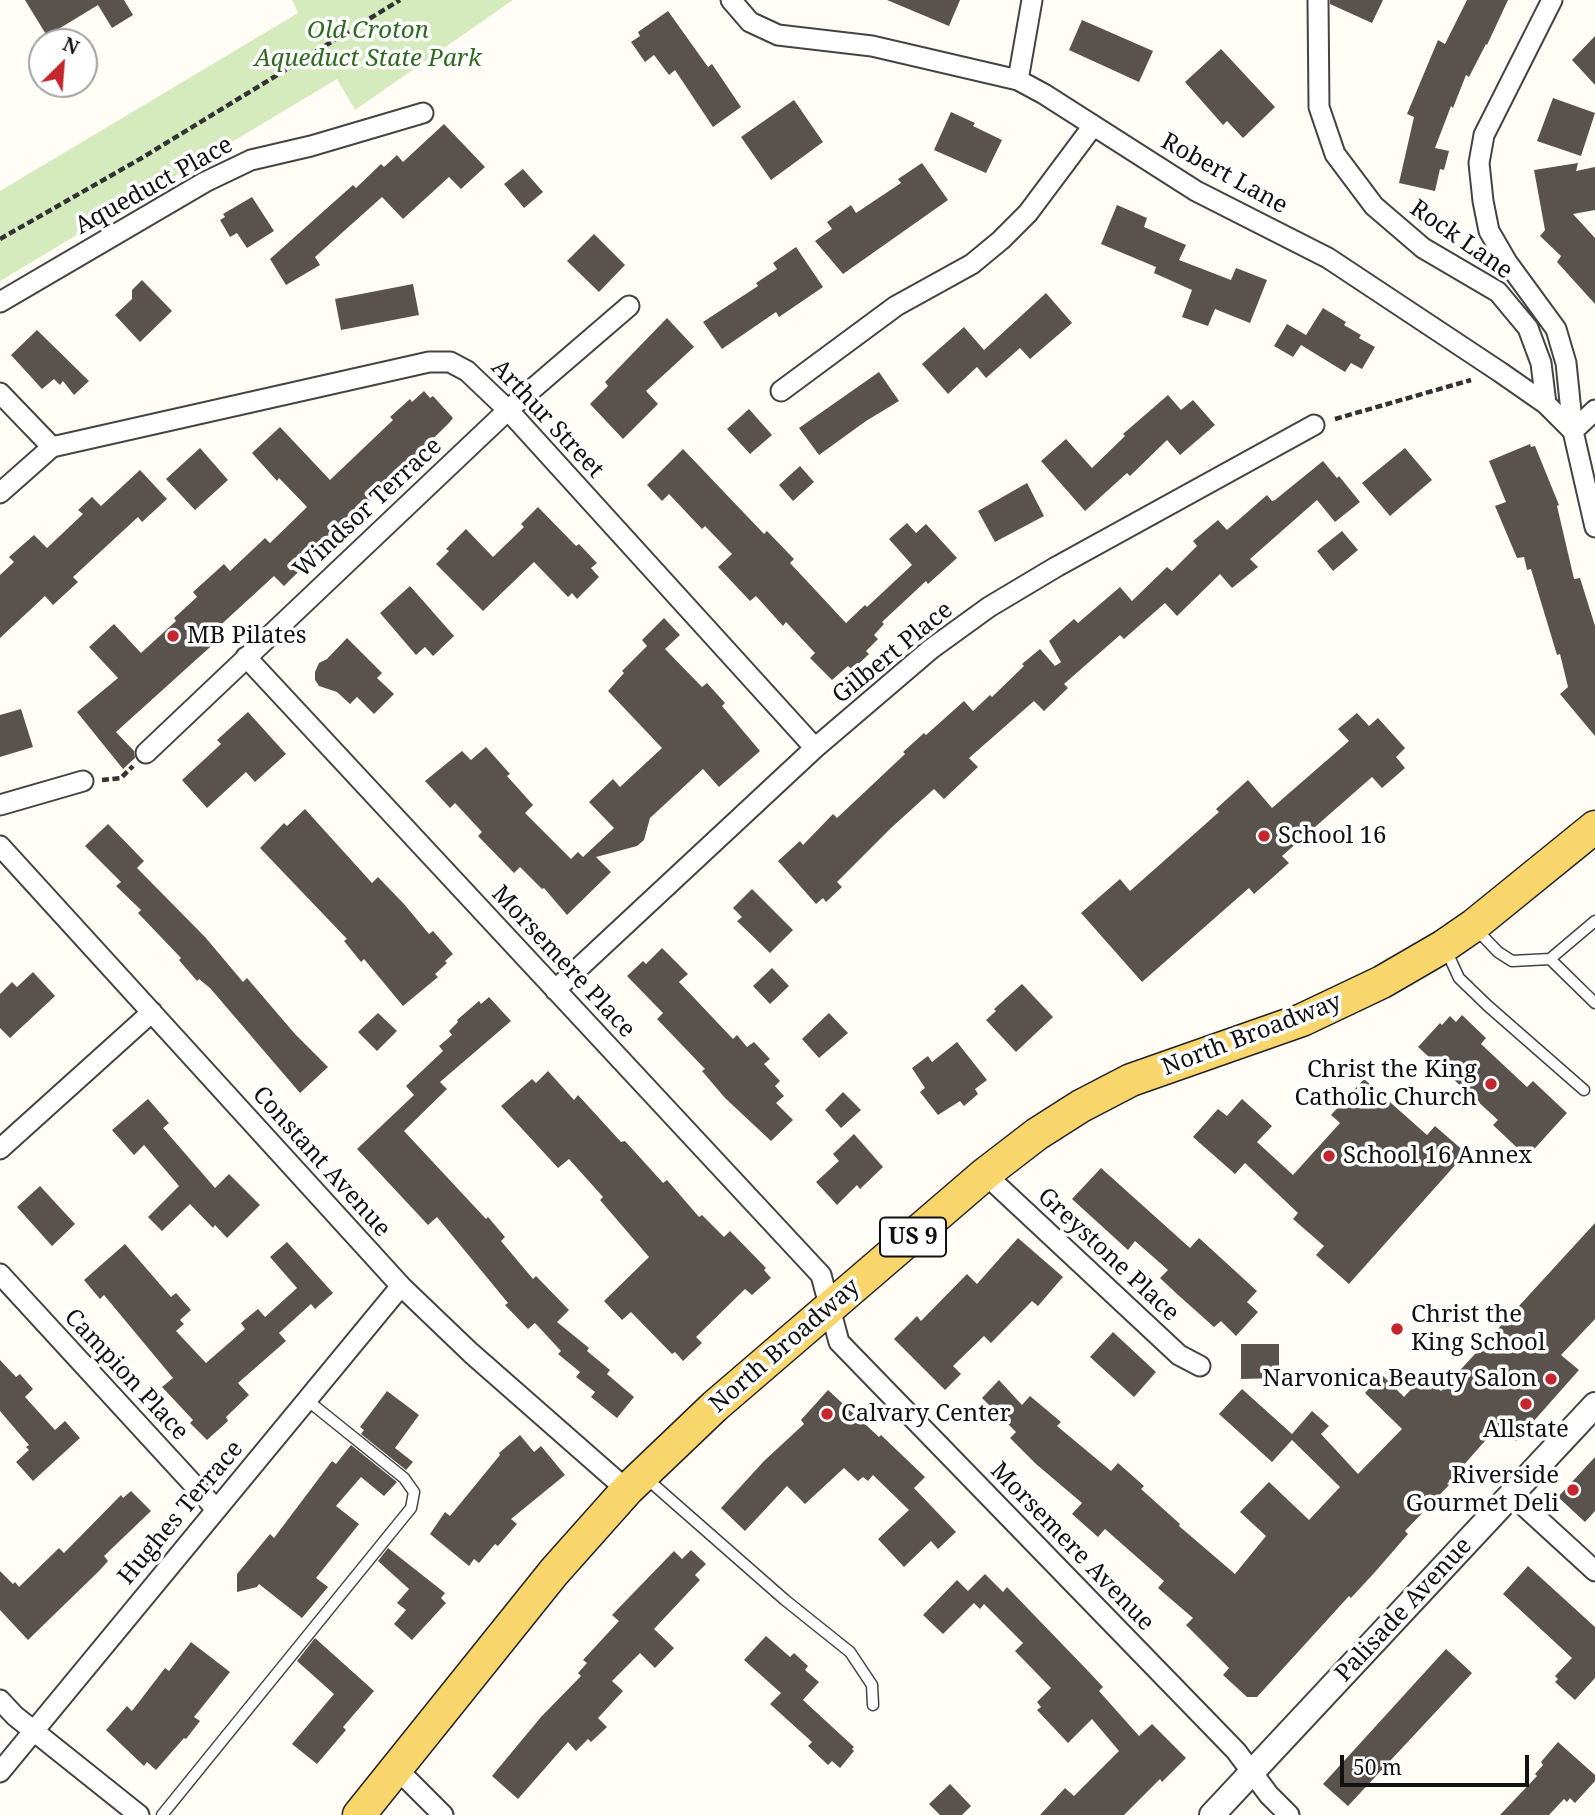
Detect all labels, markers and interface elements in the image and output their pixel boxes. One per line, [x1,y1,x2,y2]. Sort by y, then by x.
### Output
park label: Old Croton Aqueduct State Park [254,17,482,73]
north arrow [28,28,98,98]
text: N [59,31,83,61]
street label: Robert Lane [1156,127,1292,221]
street label: Aqueduct Place [70,131,238,241]
street label: Rock Lane [1404,194,1518,286]
street label: Arthur Street [485,354,609,484]
street label: Windsor Terrace [288,432,448,584]
street label: Gilbert Place [827,596,959,710]
place label: MB Pilates [187,622,307,650]
marker: MB Pilates [165,628,181,644]
place label: School 16 [1278,822,1386,850]
marker: School 16 [1256,828,1272,844]
street label: Morsemere Place [485,880,641,1044]
street label: North Broadway [1158,988,1346,1082]
place label: Christ the King Catholic Church [1294,1056,1477,1112]
marker: Christ the King Catholic Church [1483,1076,1499,1092]
street label: Constant Avenue [246,1081,396,1243]
place label: School 16 Annex [1343,1142,1532,1170]
marker: School 16 Annex [1321,1148,1337,1164]
street label: Greystone Place [1031,1182,1185,1328]
road number: US 9 [880,1218,946,1256]
street label: North Broadway [704,1273,866,1419]
place label: Christ the King School [1411,1301,1545,1357]
street label: Campion Place [58,1303,194,1447]
marker: Christ the King School [1389,1321,1405,1337]
place label: Narvonica Beauty Salon [1263,1365,1537,1393]
marker: Narvonica Beauty Salon [1543,1371,1559,1387]
marker: Allstate [1518,1396,1534,1412]
place label: Calvary Center [841,1400,1011,1428]
marker: Calvary Center [819,1406,835,1422]
place label: Allstate [1483,1416,1569,1444]
street label: Hughes Terrace [112,1435,250,1591]
street label: Morsemere Avenue [984,1457,1160,1637]
place label: Riverside Gourmet Deli [1406,1462,1559,1518]
marker: Riverside Gourmet Deli [1565,1482,1581,1498]
street label: Palisade Avenue [1330,1532,1478,1688]
scale bar [1343,1742,1532,1786]
text: 50 m [1353,1753,1402,1781]

